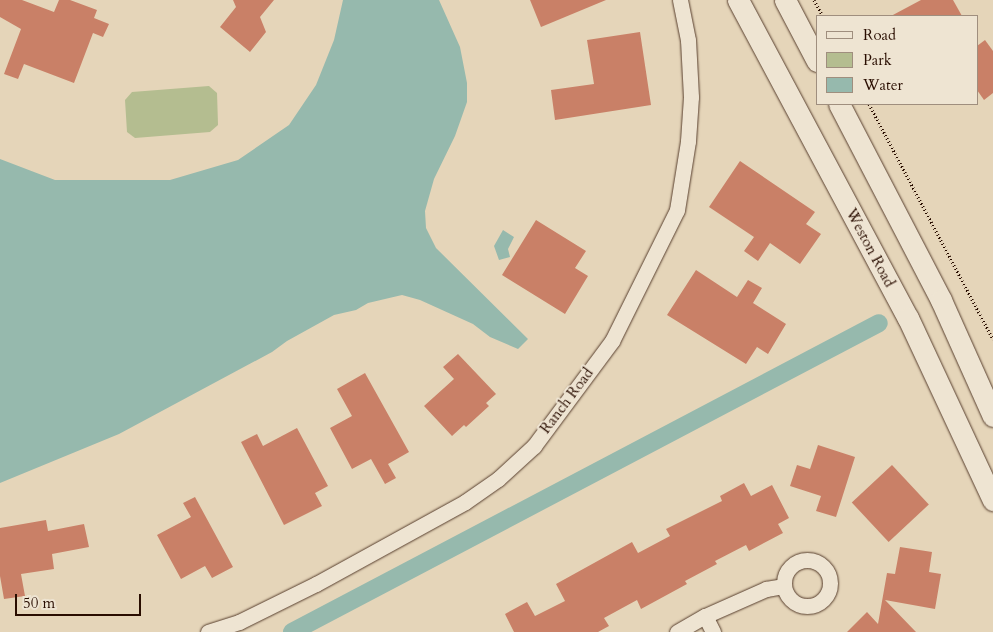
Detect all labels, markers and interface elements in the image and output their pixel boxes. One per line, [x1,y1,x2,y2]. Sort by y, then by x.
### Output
legend [816,15,978,105]
text: Road [863,25,896,45]
text: Park [863,50,892,70]
text: Water [863,75,903,95]
street label: Weston Road [842,205,898,291]
street label: Ranch Road [537,365,597,437]
scale bar [18,584,144,616]
text: 50 m [23,593,55,613]

